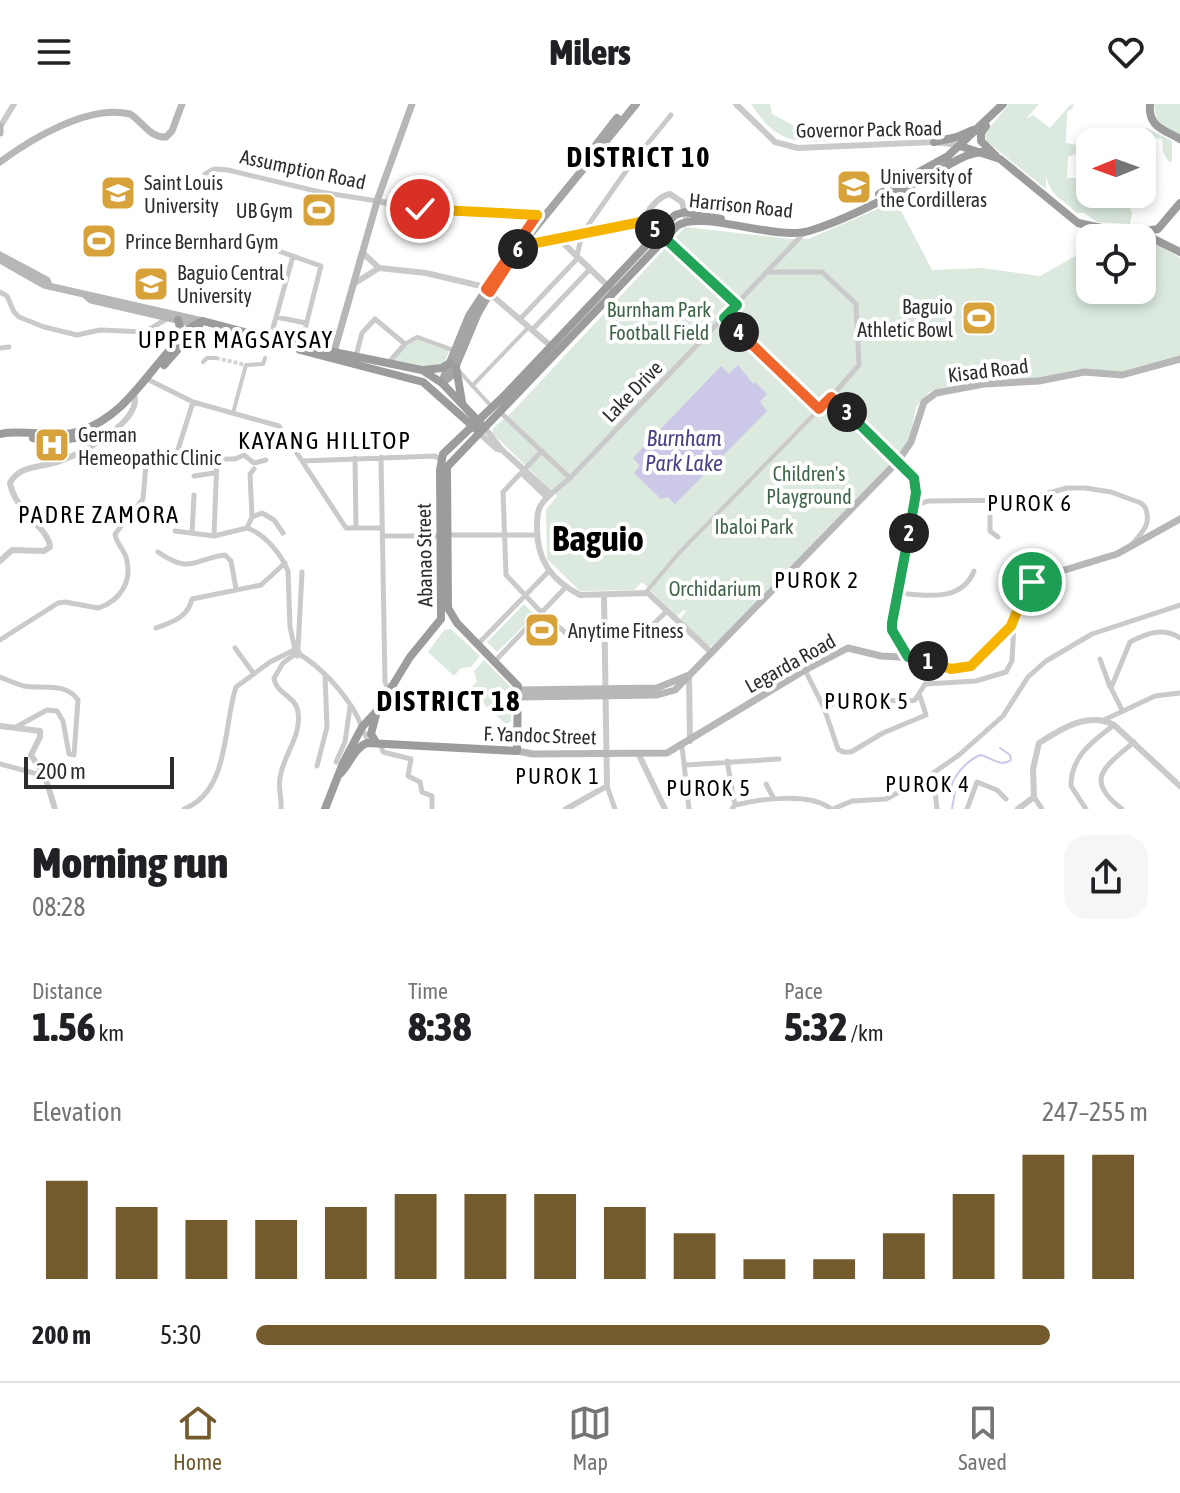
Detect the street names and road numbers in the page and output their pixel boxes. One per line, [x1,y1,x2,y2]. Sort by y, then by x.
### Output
street label: Governor Pack Road [796,116,942,142]
street label: Assumption Road [238,144,368,194]
street label: Harrison Road [688,188,794,222]
street label: Kisad Road [946,354,1030,386]
street label: Lake Drive [597,356,667,426]
street label: Abanao Street [412,503,436,607]
street label: Legarda Road [741,629,839,697]
street label: F. Yandoc Street [483,722,597,748]

